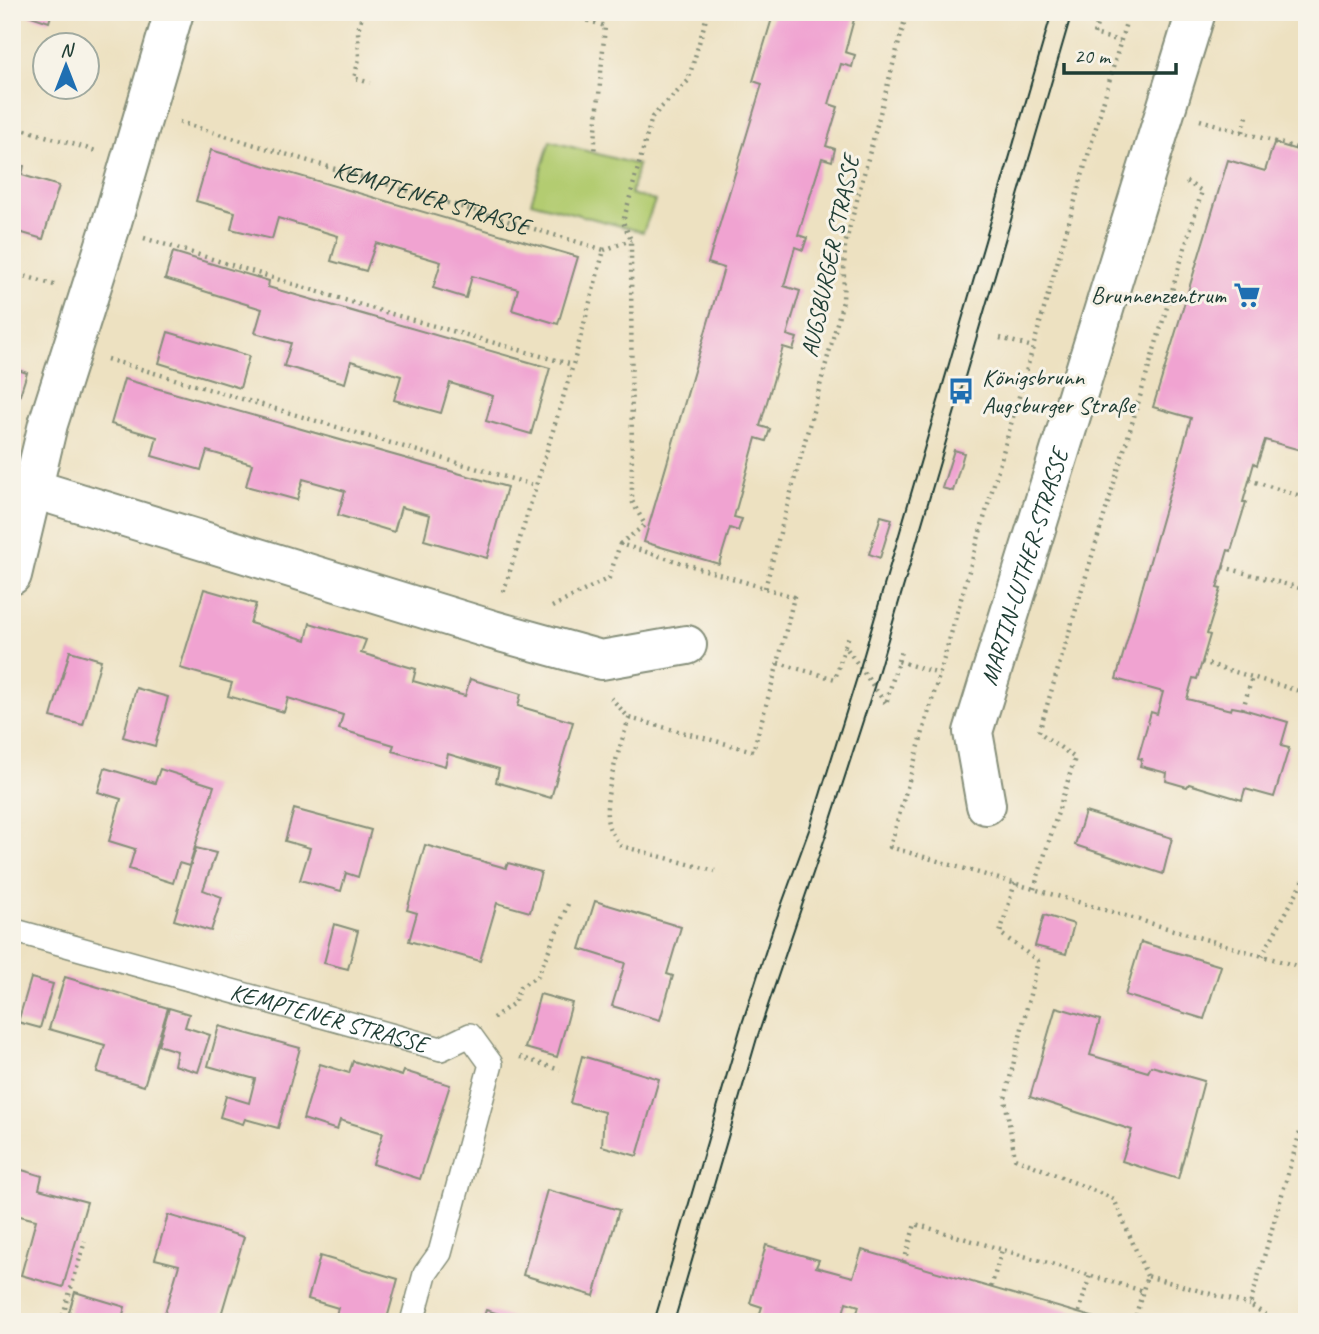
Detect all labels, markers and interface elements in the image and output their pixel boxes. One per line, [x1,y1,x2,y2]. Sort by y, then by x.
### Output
north arrow [32,32,102,102]
scale bar [1064,32,1176,76]
text: N [60,38,75,62]
text: 20 m [1074,43,1112,69]
street label: AUGSBURGER STRASSE [794,150,867,360]
street label: KEMPTENER STRASSE [330,154,536,243]
place label: Brunnenzentrum [1091,280,1227,310]
supermarket icon: Brunnenzentrum [1232,280,1262,310]
place label: Königsbrunn Augsburger Straße [982,362,1137,420]
bus stop icon: Königsbrunn Augsburger Straße [946,376,976,406]
street label: MARTIN-LUTHER-STRASSE [973,442,1076,689]
street label: KEMPTENER STRASSE [227,976,434,1060]

